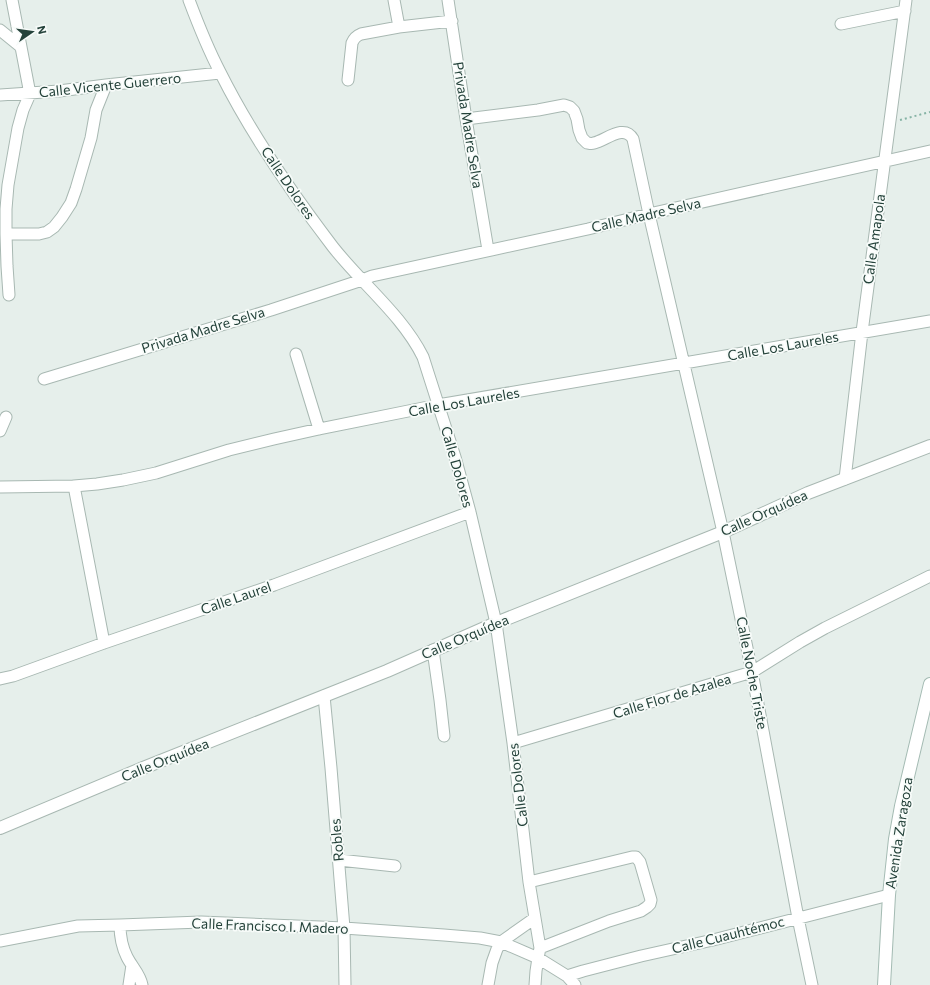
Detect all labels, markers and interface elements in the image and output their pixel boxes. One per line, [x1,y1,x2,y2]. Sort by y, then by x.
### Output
north arrow [12,12,52,52]
text: N [35,24,49,35]
street label: Privada Madre Selva [450,60,487,189]
street label: Calle Vicente Guerrero [38,69,182,100]
street label: Calle Dolores [258,143,319,222]
street label: Calle Amapola [859,193,888,285]
street label: Calle Madre Selva [590,194,702,235]
street label: Privada Madre Selva [139,303,267,356]
street label: Calle Los Laureles [726,327,840,364]
street label: Calle Los Laureles [407,383,521,420]
street label: Calle Dolores [438,424,477,509]
street label: Calle Orquídea [718,486,810,539]
street label: Calle Laurel [198,578,273,618]
street label: Calle Orquídea [419,610,511,663]
street label: Calle Noche Triste [733,615,772,731]
street label: Calle Flor de Azalea [611,669,733,722]
street label: Calle Orquídea [118,734,211,785]
street label: Calle Dolores [504,742,531,828]
street label: Avenida Zaragoza [881,776,916,890]
street label: Robles [326,818,347,862]
street label: Calle Cuauhtémoc [670,912,786,957]
street label: Calle Francisco I. Madero [191,914,349,937]

